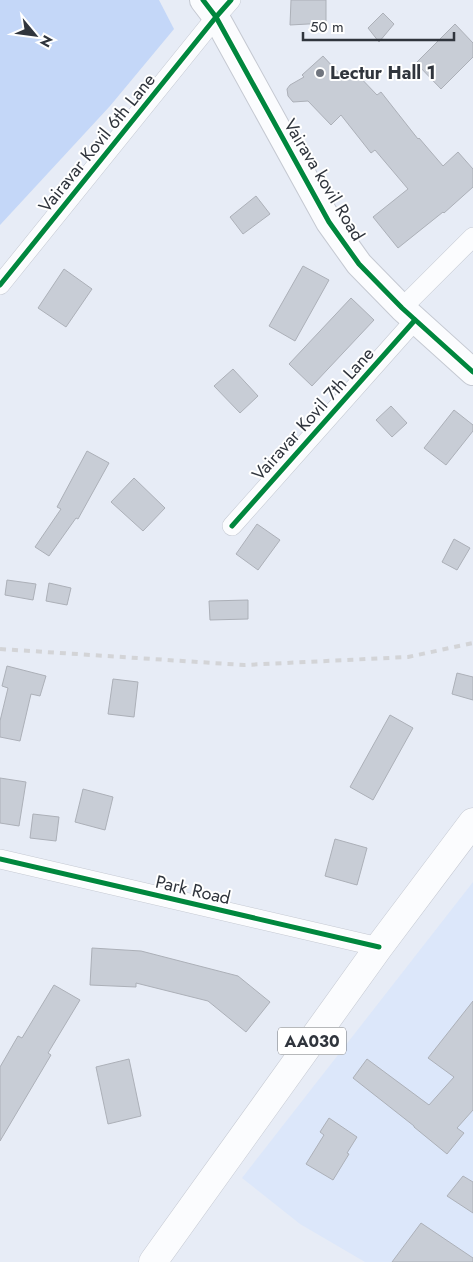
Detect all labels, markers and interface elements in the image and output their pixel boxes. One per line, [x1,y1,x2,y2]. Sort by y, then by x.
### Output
north arrow [10,10,60,60]
scale bar [303,10,454,42]
text: 50 m [310,16,344,38]
text: N [35,32,58,51]
place label: Lectur Hall 1 [330,60,436,86]
marker: Lectur Hall 1 [314,67,326,79]
street label: Vairavar Kovil 6th Lane [33,68,161,218]
street label: Vairava kovil Road [277,114,371,246]
street label: Vairavar Kovil 7th Lane [246,341,380,487]
street label: Park Road [153,869,233,911]
road number: AA030 [278,1028,346,1054]

